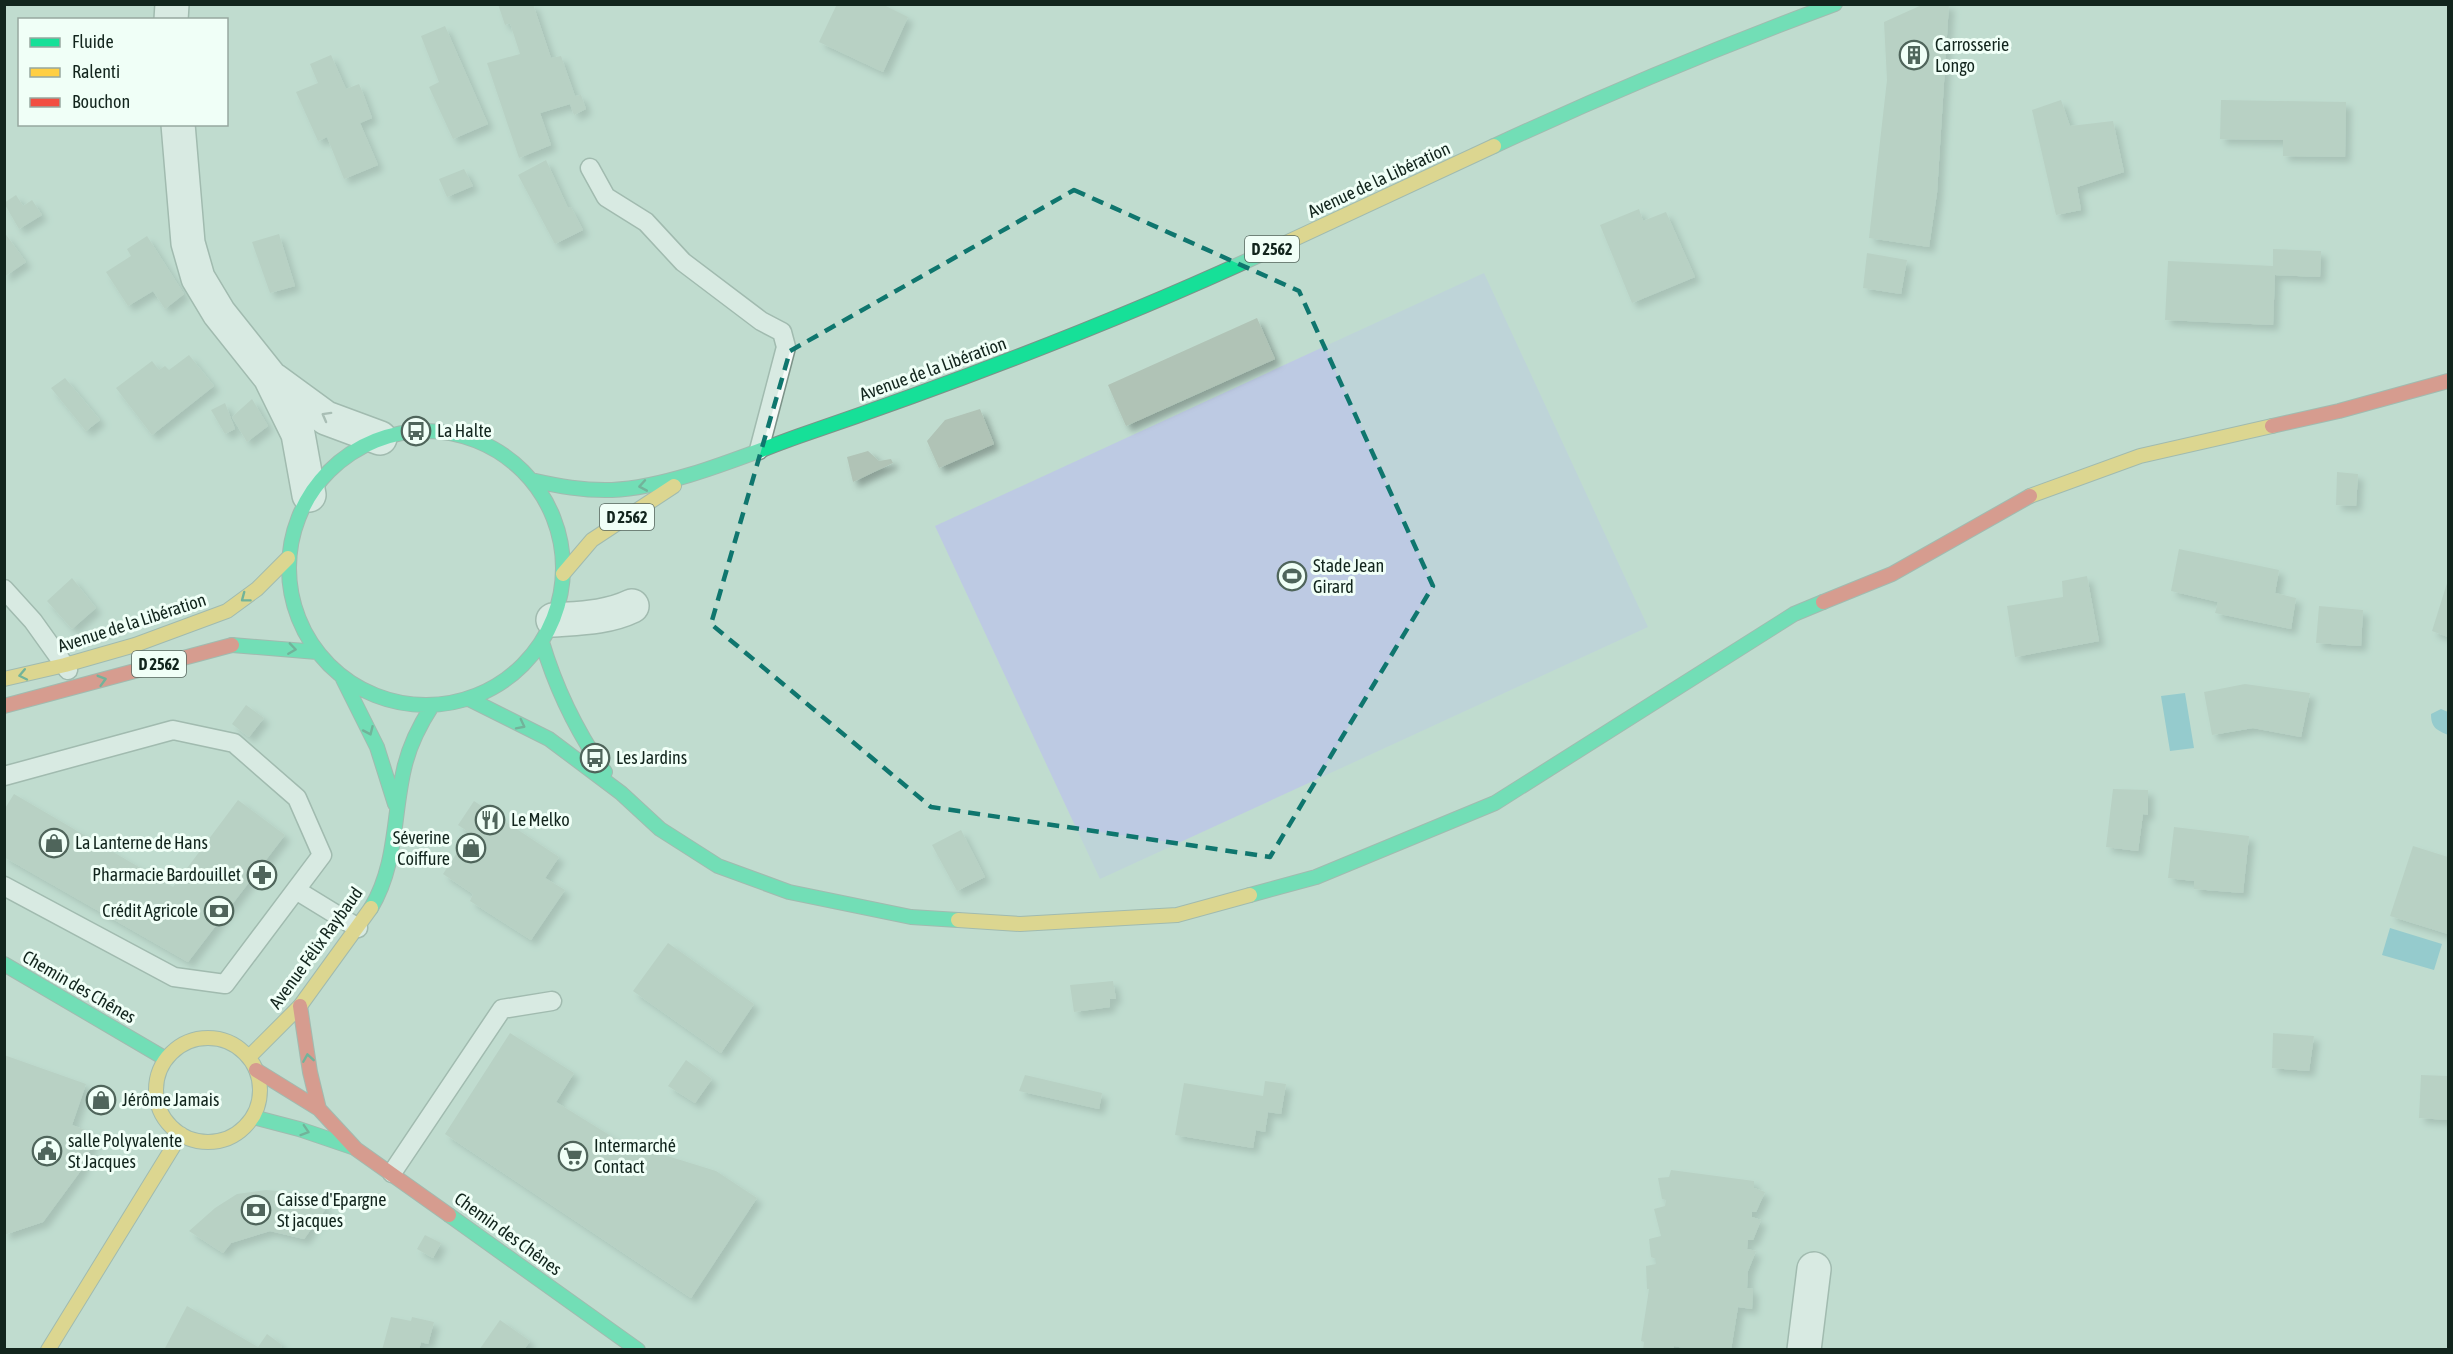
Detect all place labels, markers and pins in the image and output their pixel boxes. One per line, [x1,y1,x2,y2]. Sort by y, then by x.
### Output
place label: Carrosserie Longo [1935,34,2009,76]
building icon: Carrosserie Longo [1898,39,1930,71]
bus stop icon: La Halte [400,415,432,447]
place label: La Halte [437,420,492,441]
place label: Stade Jean Girard [1313,555,1384,597]
sports icon: Stade Jean Girard [1276,560,1308,592]
bus stop icon: Les Jardins [579,742,611,774]
place label: Les Jardins [616,747,687,768]
restaurant icon: Le Melko [474,804,506,836]
place label: Le Melko [511,809,570,830]
shop icon: La Lanterne de Hans [38,827,70,859]
place label: Séverine Coiffure [393,827,450,869]
place label: La Lanterne de Hans [75,832,208,853]
shop icon: Séverine Coiffure [455,832,487,864]
pharmacy icon: Pharmacie Bardouillet [246,859,278,891]
place label: Pharmacie Bardouillet [92,864,241,885]
bank icon: Crédit Agricole [203,895,235,927]
place label: Crédit Agricole [102,900,198,921]
shop icon: Jérôme Jamais [85,1084,117,1116]
place label: Jérôme Jamais [122,1089,219,1110]
place label: salle Polyvalente St Jacques [68,1130,182,1172]
public building icon: salle Polyvalente St Jacques [31,1135,63,1167]
place label: Intermarché Contact [594,1135,676,1177]
supermarket icon: Intermarché Contact [557,1140,589,1172]
place label: Caisse d'Epargne St jacques [277,1189,386,1231]
bank icon: Caisse d'Epargne St jacques [240,1194,272,1226]

